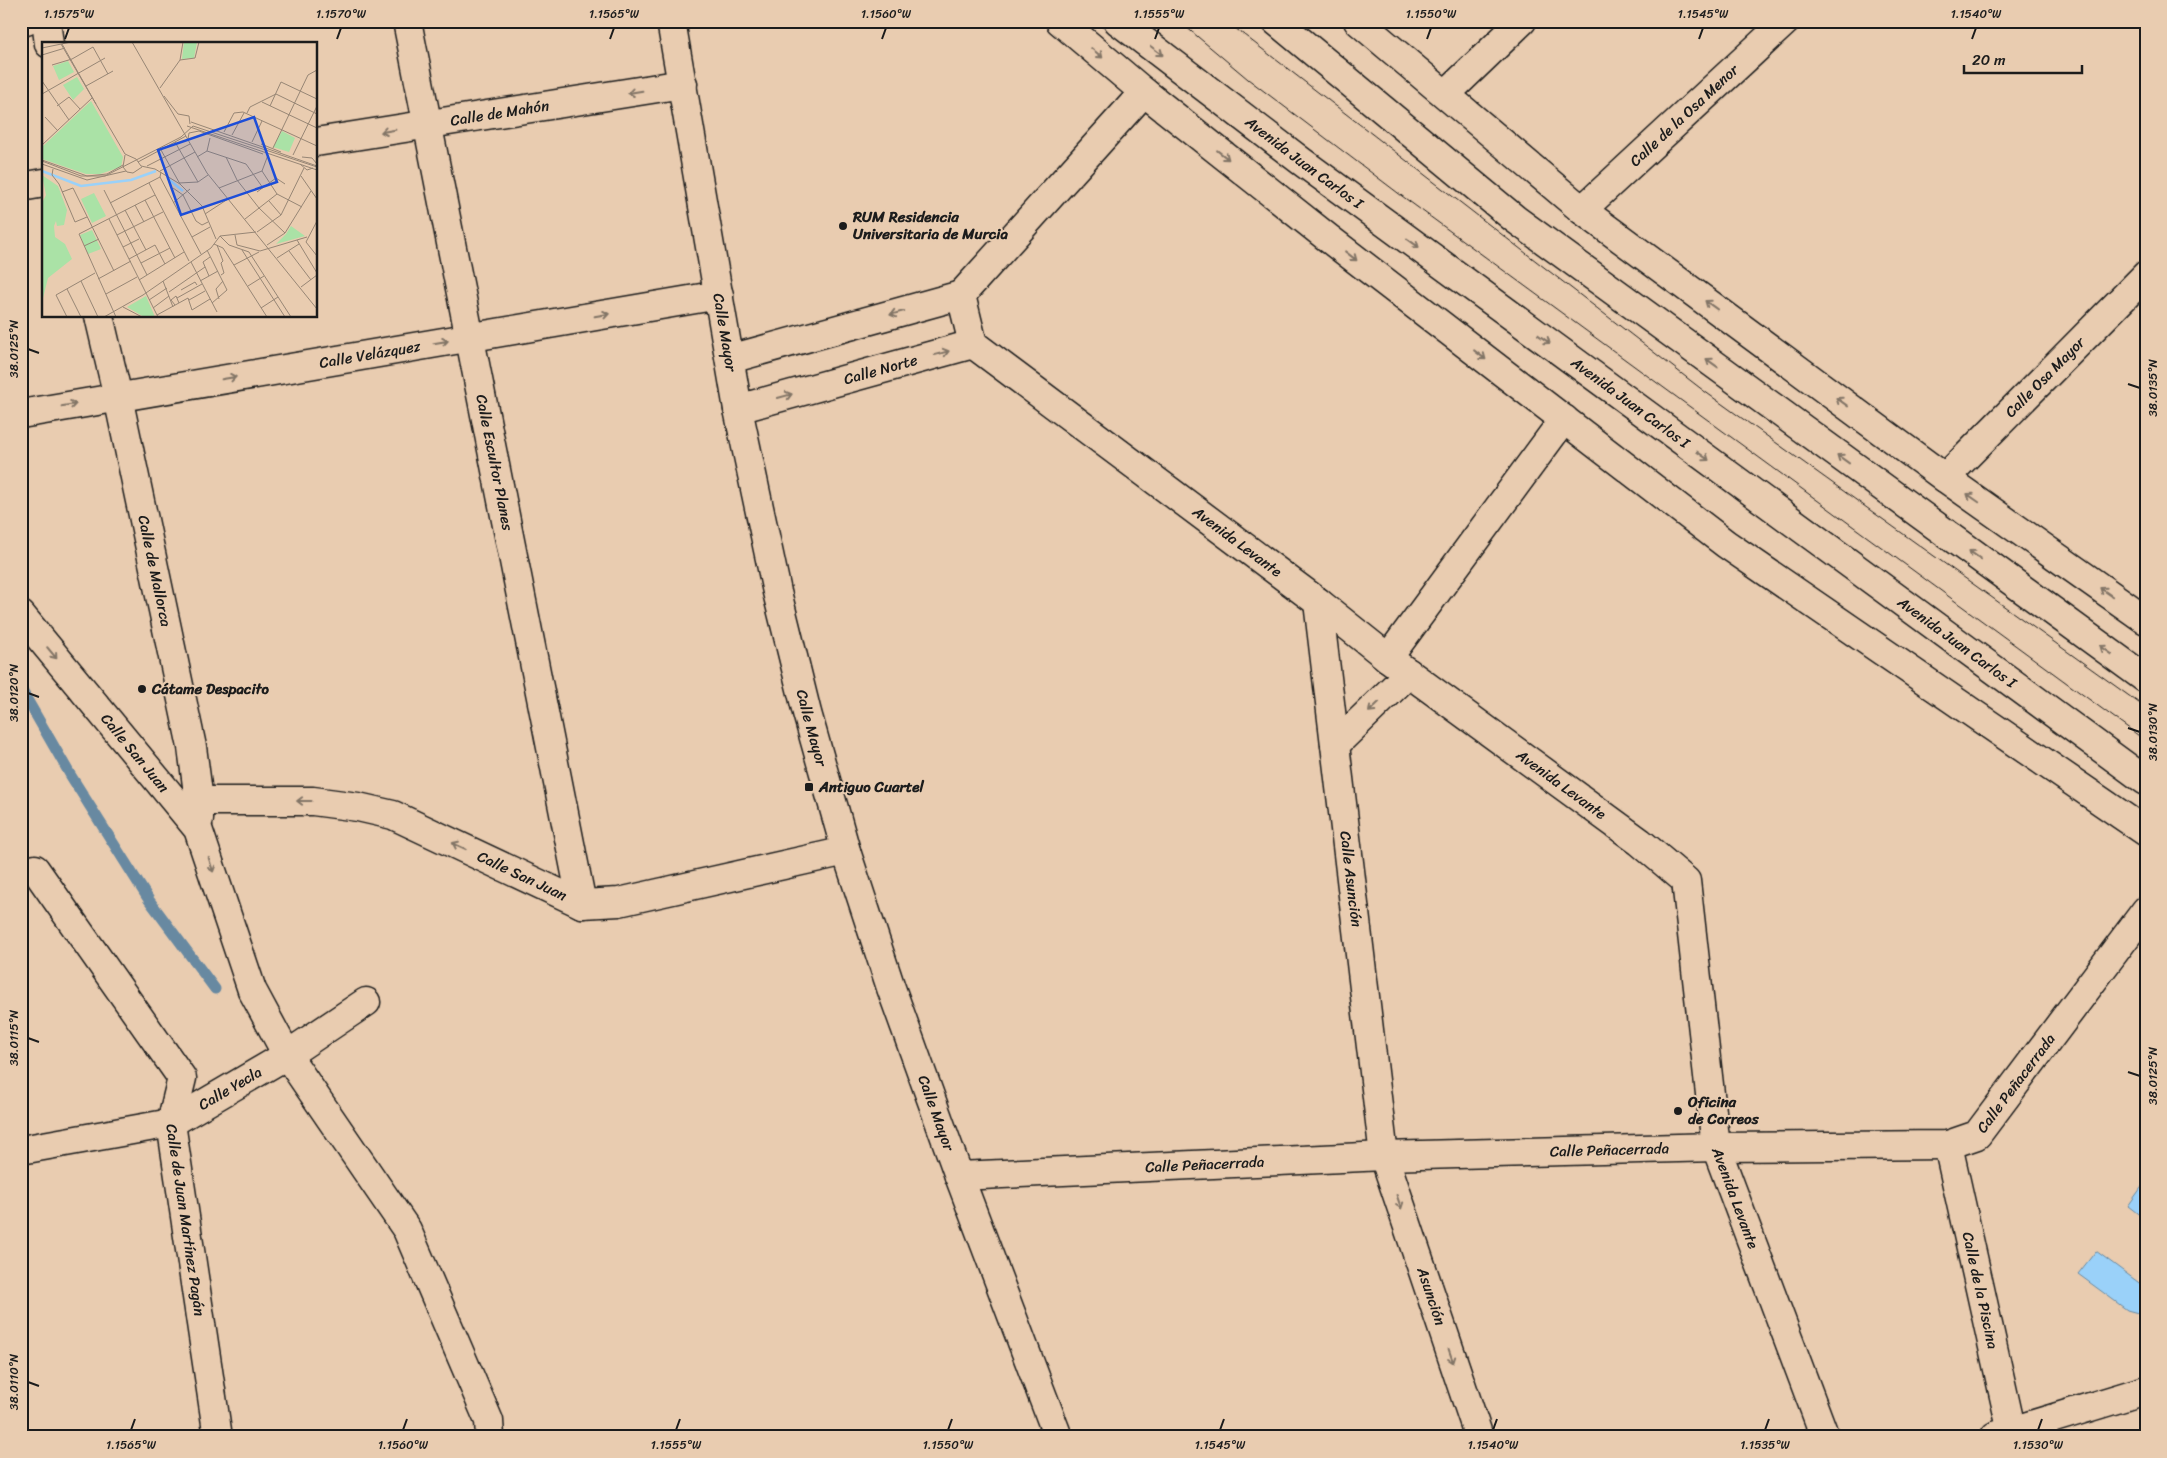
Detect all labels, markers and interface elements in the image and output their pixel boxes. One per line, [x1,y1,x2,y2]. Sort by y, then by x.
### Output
text: 1.1575°W [44,3,95,25]
text: 1.1570°W [316,3,367,25]
text: 1.1565°W [589,3,640,25]
text: 1.1560°W [861,3,912,25]
text: 1.1555°W [1134,3,1185,25]
text: 1.1550°W [1406,3,1457,25]
text: 1.1545°W [1678,3,1729,25]
text: 1.1540°W [1951,3,2002,25]
inset map [42,42,318,318]
scale bar [1964,42,2082,74]
one-way arrow [1150,46,1164,56]
one-way arrow [1091,47,1104,58]
text: 20 m [1972,47,2006,73]
street label: Calle de la Osa Menor [1623,57,1745,173]
one-way arrow [627,87,643,97]
street label: Calle de Mahón [449,92,551,134]
street label: Avenida Juan Carlos I [1239,109,1370,216]
one-way arrow [380,126,396,136]
one-way arrow [1217,150,1230,161]
place label: RUM Residencia Universitaria de Murcia [852,204,1008,247]
marker: RUM Residencia Universitaria de Murcia [837,220,849,232]
one-way arrow [1406,238,1420,248]
one-way arrow [1344,251,1358,261]
street label: Calle Mayor [705,291,744,374]
one-way arrow [1705,300,1718,311]
one-way arrow [890,308,906,318]
one-way arrow [593,309,609,319]
text: 38.0125°N [3,319,25,378]
street label: Calle Osa Mayor [1998,330,2092,424]
street label: Calle Velázquez [317,333,423,376]
one-way arrow [1537,334,1551,344]
one-way arrow [433,337,449,347]
street label: Calle Norte [841,347,921,392]
one-way arrow [934,347,950,357]
one-way arrow [1473,349,1486,360]
street label: Avenida Juan Carlos I [1564,349,1696,456]
one-way arrow [1705,358,1719,368]
text: 38.0135°N [2142,359,2164,417]
one-way arrow [221,373,237,383]
one-way arrow [777,391,793,401]
street label: Calle Escultor Planes [468,392,521,533]
one-way arrow [1835,397,1849,407]
one-way arrow [61,400,77,410]
one-way arrow [1696,451,1710,461]
one-way arrow [1836,454,1850,464]
one-way arrow [1966,493,1980,503]
street label: Avenida Levante [1186,499,1288,584]
street label: Calle de Mallorca [130,513,179,630]
one-way arrow [1968,550,1982,560]
one-way arrow [2099,587,2113,597]
street label: Avenida Juan Carlos I [1891,589,2023,696]
one-way arrow [2099,645,2113,655]
one-way arrow [47,646,58,659]
text: 38.0120°N [3,663,25,722]
place label: Cátame Despacito [151,676,270,702]
marker: Cátame Despacito [136,683,148,695]
street label: Calle Mayor [789,687,835,770]
one-way arrow [1368,701,1380,713]
text: 38.0130°N [2142,702,2164,761]
street label: Calle San Juan [94,707,176,799]
street label: Avenida Levante [1510,742,1612,826]
place label: Antiguo Cuartel [818,774,924,800]
marker: Antiguo Cuartel [803,781,815,793]
one-way arrow [297,796,313,806]
street label: Calle Asunción [1332,830,1370,929]
one-way arrow [451,840,466,850]
street label: Calle San Juan [473,843,571,908]
one-way arrow [206,857,216,873]
text: 38.0115°N [3,1009,25,1066]
street label: Calle Peñacerrada [1970,1027,2062,1139]
text: 38.0125°N [2142,1046,2164,1105]
street label: Calle Yecla [193,1059,267,1117]
street label: Calle Mayor [911,1071,962,1155]
place label: Oficina de Correos [1687,1089,1760,1132]
marker: Oficina de Correos [1672,1105,1684,1117]
street label: Calle de Juan Martínez Pagán [158,1122,213,1318]
street label: Calle Peñacerrada [1549,1135,1670,1164]
street label: Avenida Levante [1704,1143,1766,1253]
street label: Calle Peñacerrada [1145,1149,1265,1180]
one-way arrow [1395,1193,1404,1209]
street label: Calle de la Piscina [1955,1229,2006,1352]
street label: Asunción [1409,1263,1453,1329]
one-way arrow [1447,1347,1457,1363]
text: 38.0110°N [3,1353,25,1410]
text: 1.1565°W [106,1434,157,1456]
text: 1.1560°W [378,1434,429,1456]
text: 1.1555°W [651,1434,702,1456]
text: 1.1550°W [923,1434,974,1456]
text: 1.1545°W [1195,1434,1246,1456]
text: 1.1540°W [1468,1434,1519,1456]
text: 1.1535°W [1740,1434,1791,1456]
text: 1.1530°W [2013,1434,2064,1456]

